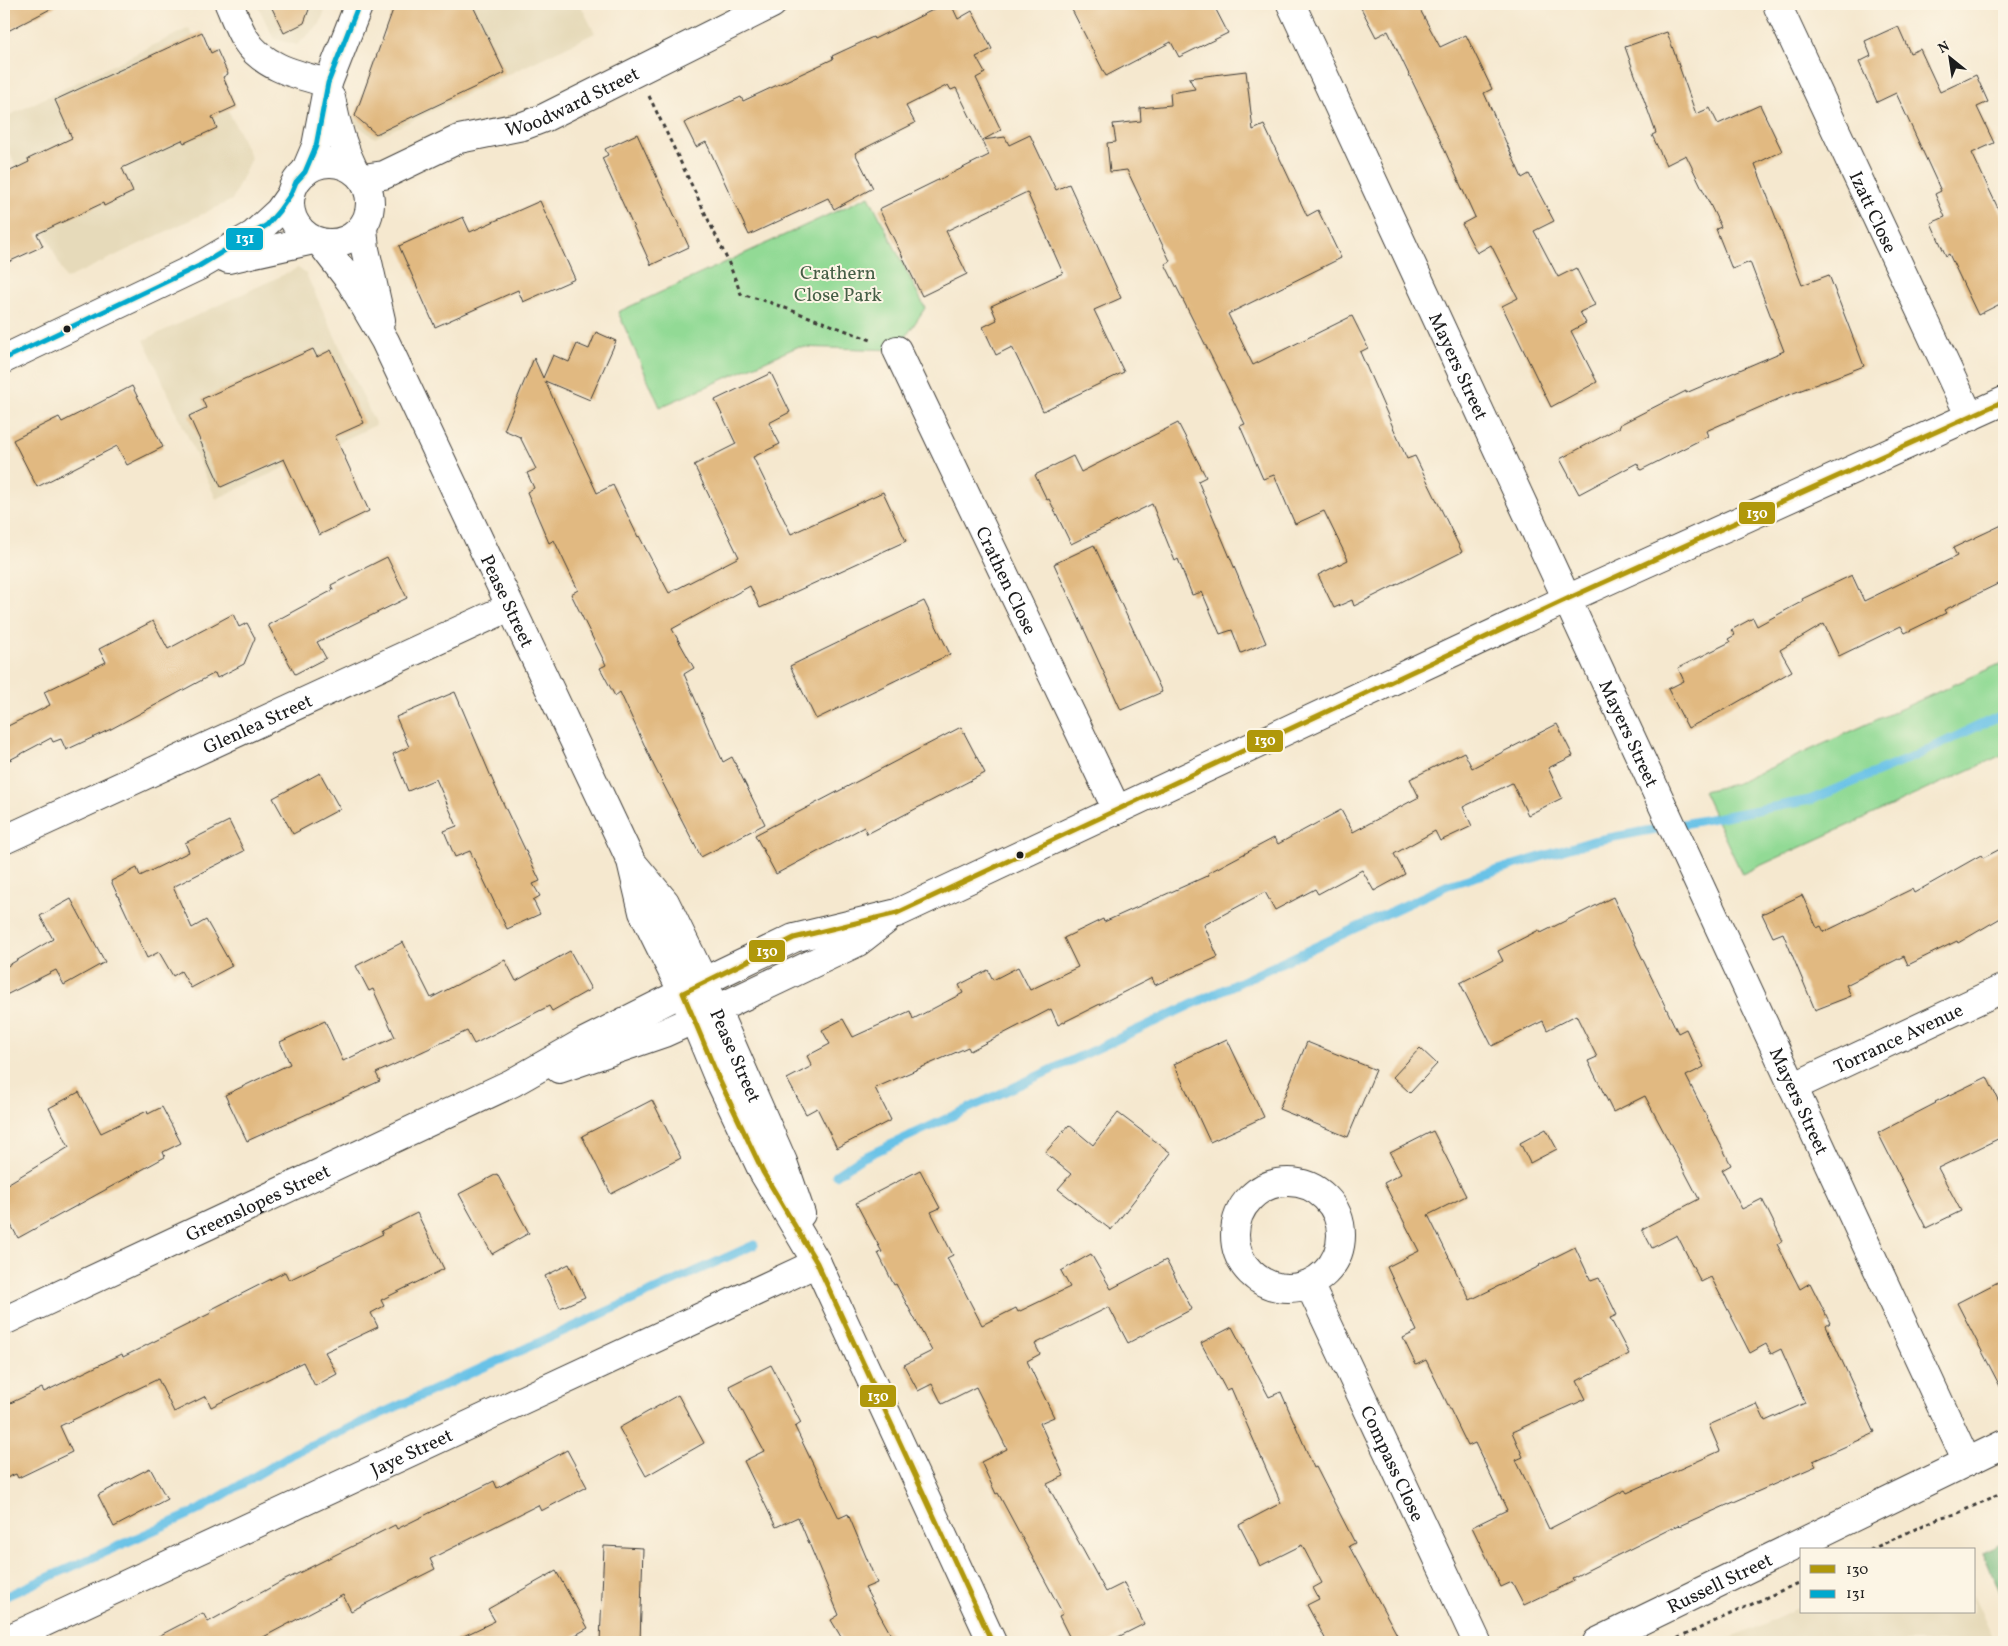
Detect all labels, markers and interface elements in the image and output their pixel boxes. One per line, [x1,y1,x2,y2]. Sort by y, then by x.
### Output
north arrow [1926,32,1976,82]
text: N [1935,37,1953,59]
street label: Woodward Street [503,61,644,144]
street label: Izatt Close [1842,167,1902,258]
line badge: 131 [225,227,264,251]
text: 131 [236,230,254,249]
park label: Crathern Close Park [794,261,882,309]
street label: Mayers Street [1421,309,1494,425]
unlabelled marker [62,324,72,334]
line badge: 130 [1738,501,1776,525]
text: 130 [1746,505,1768,524]
street label: Crathen Close [968,522,1042,639]
street label: Pease Street [473,551,539,653]
street label: Mayers Street [1592,676,1664,792]
street label: Glenlea Street [199,689,317,762]
line badge: 130 [1246,729,1284,753]
text: 130 [1254,732,1276,751]
unlabelled marker [1015,850,1025,860]
line badge: 130 [748,939,786,963]
text: 130 [756,943,778,962]
street label: Torrance Avenue [1830,998,1968,1081]
street label: Pease Street [702,1005,766,1107]
street label: Mayers Street [1762,1044,1834,1160]
street label: Greenslopes Street [182,1159,335,1249]
line badge: 130 [859,1384,897,1408]
text: 130 [867,1388,889,1407]
street label: Compass Close [1353,1402,1430,1526]
street label: Jaye Street [367,1423,458,1484]
street label: Russell Street [1663,1548,1777,1621]
legend [1800,1548,1976,1614]
text: 130 [1846,1560,1868,1581]
text: 131 [1846,1584,1865,1605]

